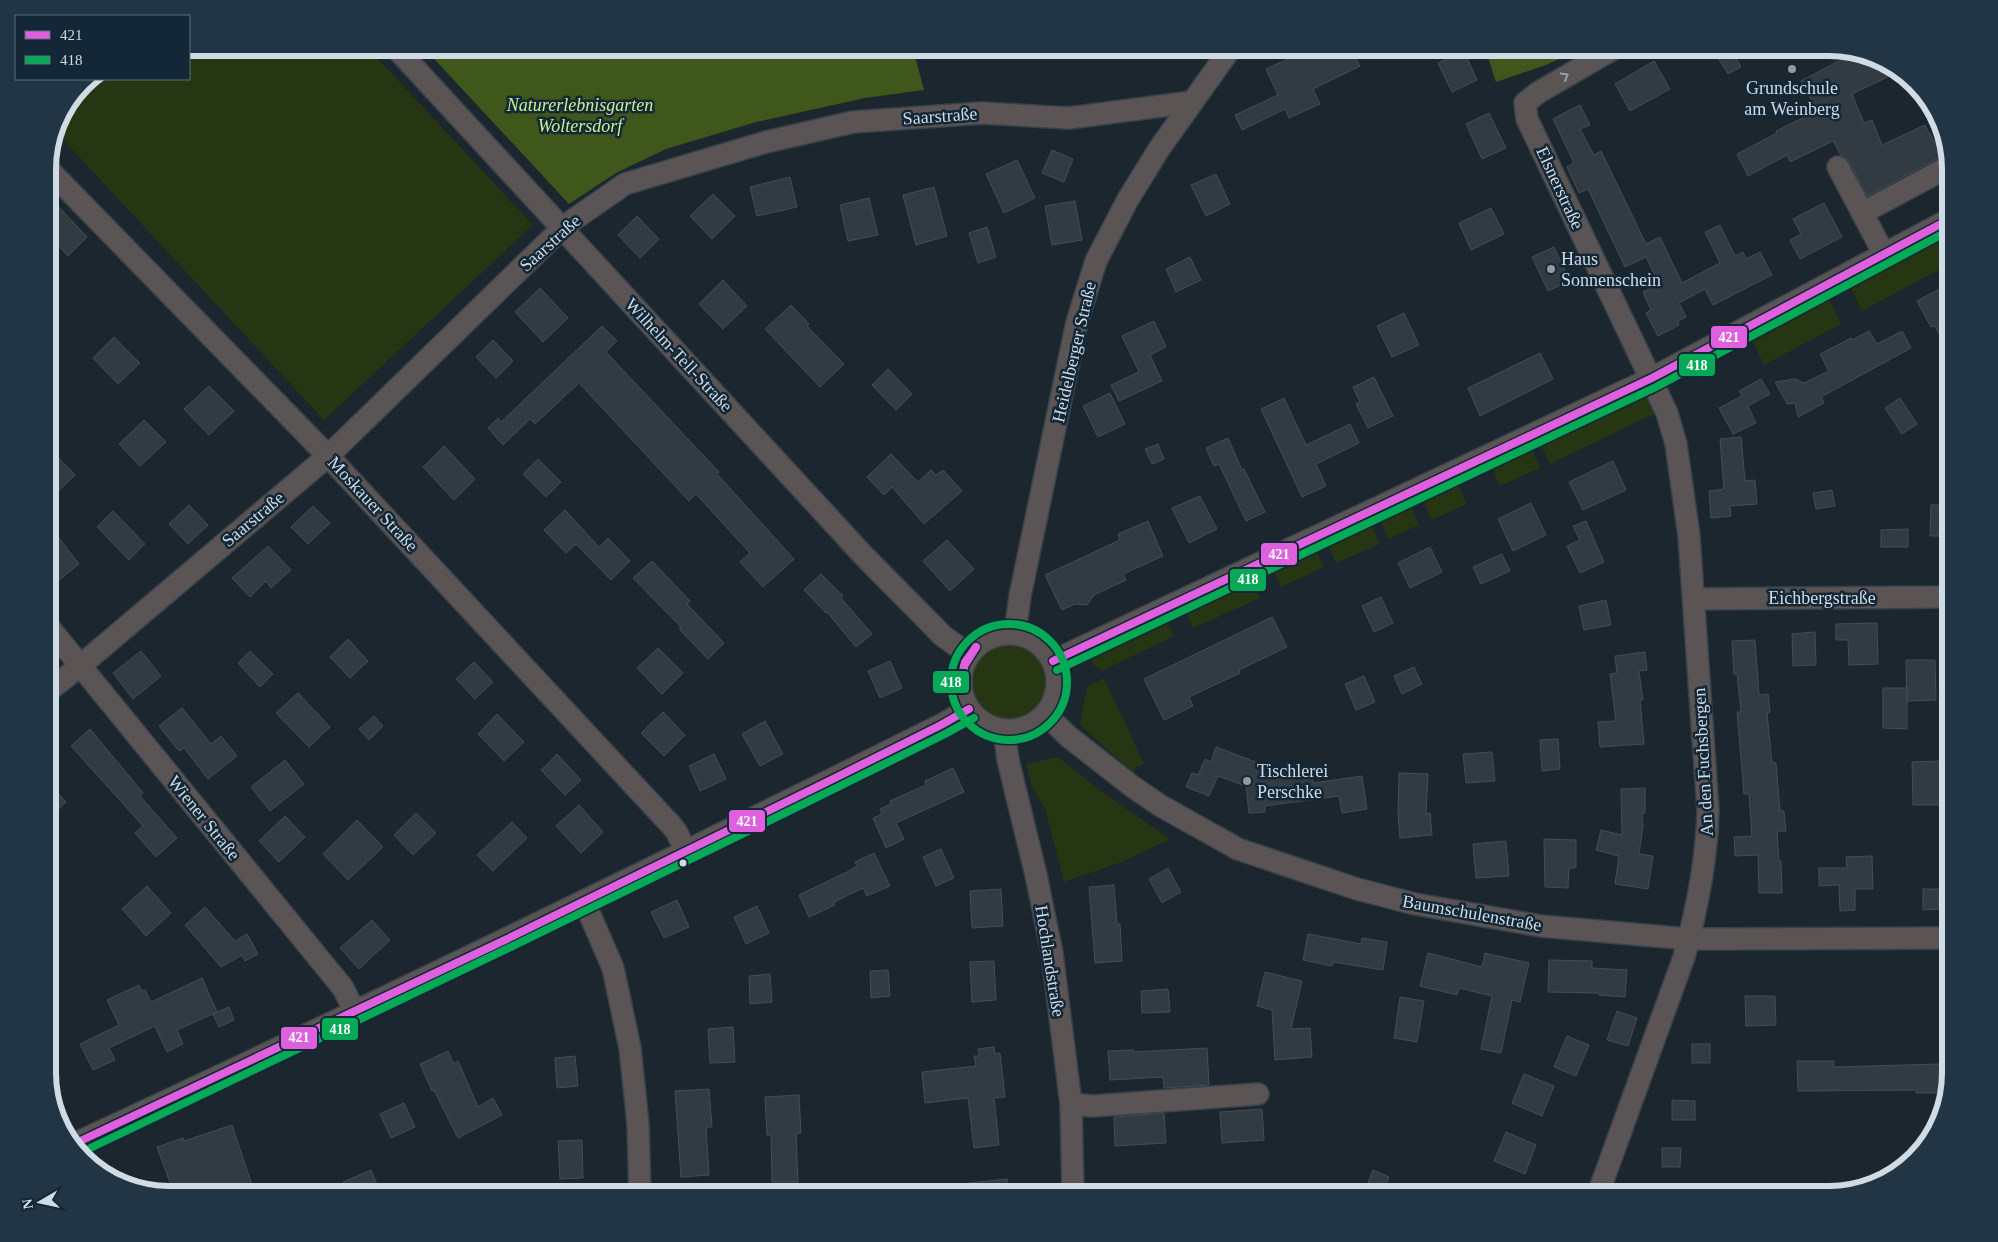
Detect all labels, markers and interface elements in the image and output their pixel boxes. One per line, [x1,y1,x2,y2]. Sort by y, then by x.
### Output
legend [15,15,190,80]
text: 421 [60,27,83,43]
text: 418 [60,52,83,68]
marker: Grundschule am Weinberg [1786,63,1798,75]
one-way arrow [1560,73,1569,83]
place label: Grundschule am Weinberg [1744,78,1840,119]
park label: Naturerlebnisgarten Woltersdorf [506,95,653,136]
street label: Saarstraße [902,103,978,129]
street label: Elsnerstraße [1532,143,1588,233]
street label: Saarstraße [515,210,585,276]
place label: Haus Sonnenschein [1561,249,1661,290]
marker: Haus Sonnenschein [1545,263,1557,275]
street label: Heidelberger Straße [1048,280,1100,424]
street label: Wilhelm-Tell-Straße [621,294,737,416]
line badge: 421 [1710,325,1748,349]
text: 421 [1719,330,1740,345]
line badge: 418 [1678,353,1716,377]
text: 418 [1687,358,1708,373]
street label: Moskauer Straße [324,452,422,556]
street label: Saarstraße [218,487,288,551]
line badge: 421 [1260,542,1298,566]
text: 421 [1269,547,1290,562]
line badge: 418 [1229,568,1267,592]
text: 418 [1238,572,1259,587]
street label: Eichbergstraße [1768,588,1876,608]
line badge: 418 [932,670,970,694]
text: 418 [941,675,962,690]
street label: An den Fuchsbergen [1689,687,1717,837]
place label: Tischlerei Perschke [1257,761,1328,802]
street label: Wiener Straße [164,772,244,864]
marker: Tischlerei Perschke [1241,775,1253,787]
line badge: 421 [728,809,766,833]
text: 421 [737,814,758,829]
unlabelled marker [678,858,688,868]
street label: Baumschulenstraße [1401,891,1543,935]
street label: Hochlandstraße [1031,904,1069,1018]
line badge: 418 [321,1017,359,1041]
text: 418 [330,1022,351,1037]
line badge: 421 [280,1026,318,1050]
text: 421 [289,1030,310,1045]
north arrow [15,1177,65,1227]
text: N [19,1198,36,1210]

